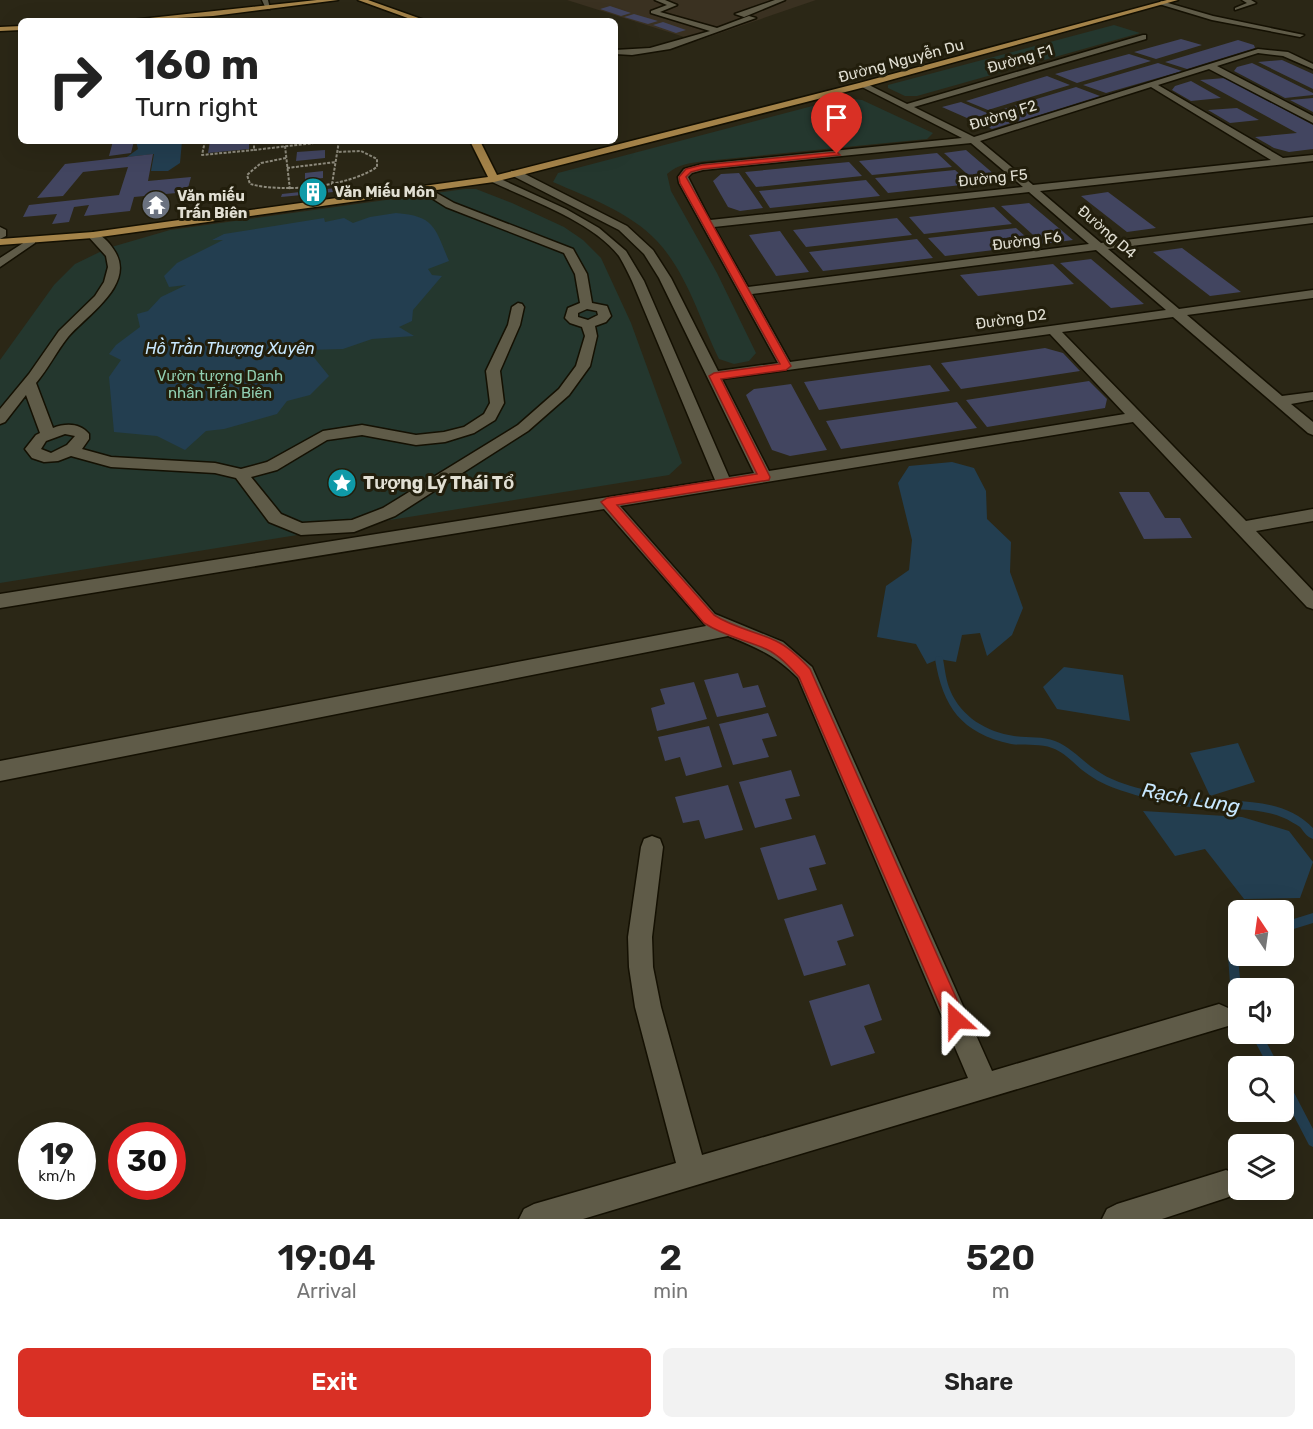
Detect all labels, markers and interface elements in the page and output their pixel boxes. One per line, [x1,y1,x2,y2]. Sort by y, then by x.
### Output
street label: Đường Nguyễn Du [836,35,966,86]
text: 160 m [135,40,259,90]
street label: Đường F1 [985,41,1055,77]
icon: right [36,42,114,120]
text: Turn right [135,91,258,123]
pin [811,92,862,154]
street label: Đường F2 [967,96,1039,134]
icon: arrive [820,101,853,134]
street label: Đường F5 [957,165,1029,191]
building icon: Văn Miếu Môn [297,176,329,208]
place label: Văn Miếu Môn [334,182,435,201]
place label: Văn miếu Trấn Biên [177,186,247,222]
temple icon: Văn miếu Trấn Biên [140,189,172,221]
street label: Đường D4 [1074,202,1140,262]
street label: Đường F6 [991,228,1063,254]
street label: Đường D2 [974,305,1048,333]
water label: Hồ Trần Thượng Xuyên [145,337,315,358]
park label: Vườn tượng Danh nhân Trấn Biên [157,367,283,402]
place icon: Tượng Lý Thái Tổ [326,467,358,499]
place label: Tượng Lý Thái Tổ [363,472,514,494]
water label: Rạch Lung [1140,778,1242,818]
north arrow [1228,900,1294,966]
map controls [1228,900,1294,1200]
button: sound [1228,978,1294,1044]
position arrow [924,988,988,1052]
button: search [1228,1056,1294,1122]
speed limit sign: 30 [108,1122,186,1200]
button: layers [1228,1134,1294,1200]
text: 19 [40,1136,74,1172]
text: km/h [38,1167,76,1185]
text: 19:04 [278,1236,376,1279]
text: 2 [659,1236,682,1279]
text: 520 [966,1236,1035,1279]
text: Arrival [297,1279,357,1303]
text: min [653,1279,688,1303]
text: m [992,1279,1009,1303]
button: Exit [18,1348,651,1417]
button: Share [663,1348,1295,1417]

